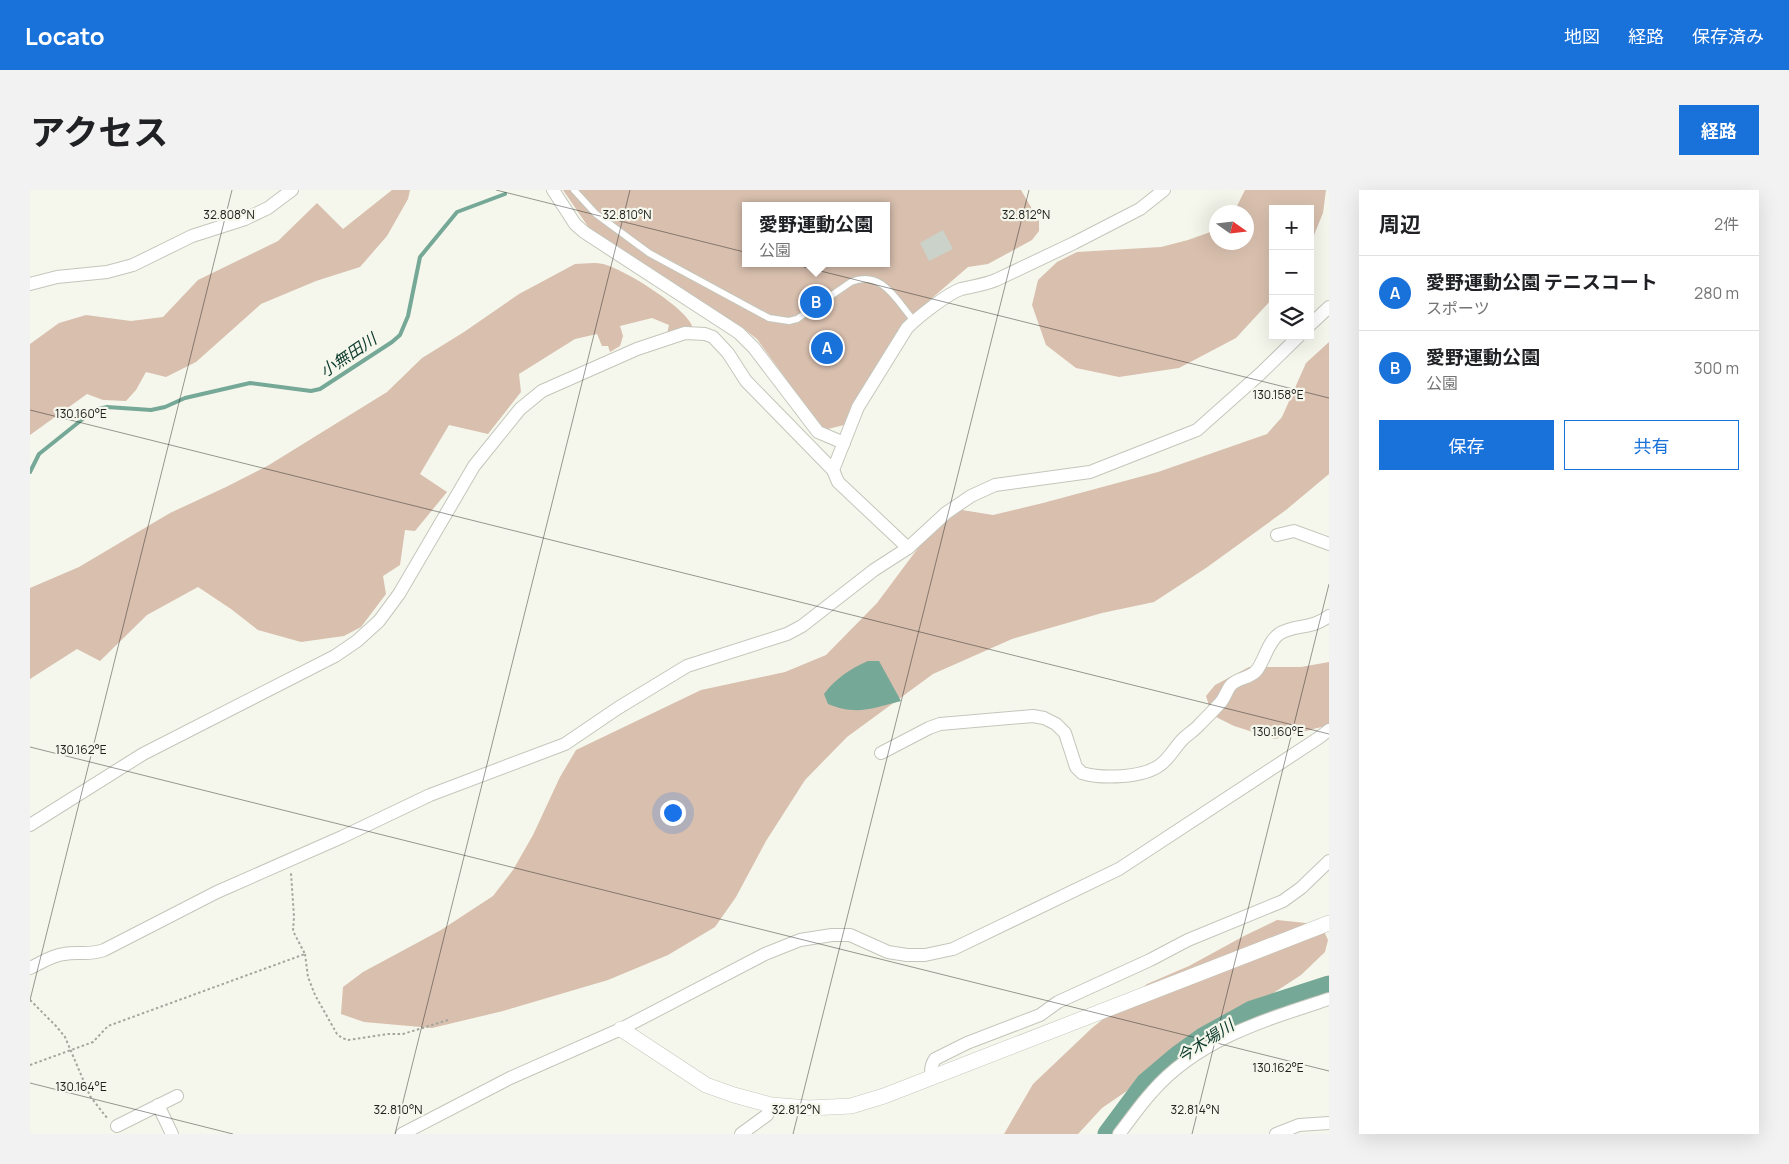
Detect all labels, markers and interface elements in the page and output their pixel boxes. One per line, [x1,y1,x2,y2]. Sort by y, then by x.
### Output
text: Locato [25,19,105,52]
text: 地図 [1564,24,1600,48]
text: 経路 [1628,24,1664,48]
text: 保存済み [1692,24,1764,48]
button: 経路 [1679,105,1759,155]
text: アクセス [30,108,168,156]
popup [742,202,890,267]
north arrow [1209,205,1254,250]
map controls [1269,205,1314,340]
button: + [1269,205,1314,250]
text: 32.808°N [203,206,255,223]
text: 32.810°N [602,206,652,223]
text: 32.812°N [1002,206,1050,223]
text: 周辺 [1379,210,1421,238]
text: 愛野運動公園 [759,211,873,237]
text: 2件 [1714,213,1739,235]
text: 公園 [759,239,791,261]
button: − [1269,250,1314,295]
text: 愛野運動公園 テニスコート [1426,269,1658,295]
text: A [1390,282,1400,304]
text: 280 m [1694,282,1739,304]
pin: B [800,283,832,321]
button: layers [1269,295,1314,340]
text: スポーツ [1426,297,1490,319]
water label: 小無田川 [315,327,382,382]
pin: A [811,329,843,367]
text: 愛野運動公園 [1426,344,1540,370]
text: B [1390,357,1400,379]
text: 300 m [1694,357,1739,379]
text: 公園 [1426,372,1458,394]
text: 130.158°E [1252,386,1304,403]
text: 130.160°E [55,405,107,422]
button: 保存 [1379,420,1554,470]
button: 共有 [1564,420,1739,470]
text: 130.160°E [1252,723,1304,740]
text: 130.162°E [55,741,107,758]
your location [660,800,686,826]
water label: 今木場川 [1172,1013,1239,1068]
text: 130.162°E [1252,1059,1304,1076]
text: 130.164°E [55,1078,107,1095]
text: 32.810°N [373,1101,423,1118]
text: 32.812°N [772,1101,820,1118]
text: 32.814°N [1171,1101,1219,1118]

